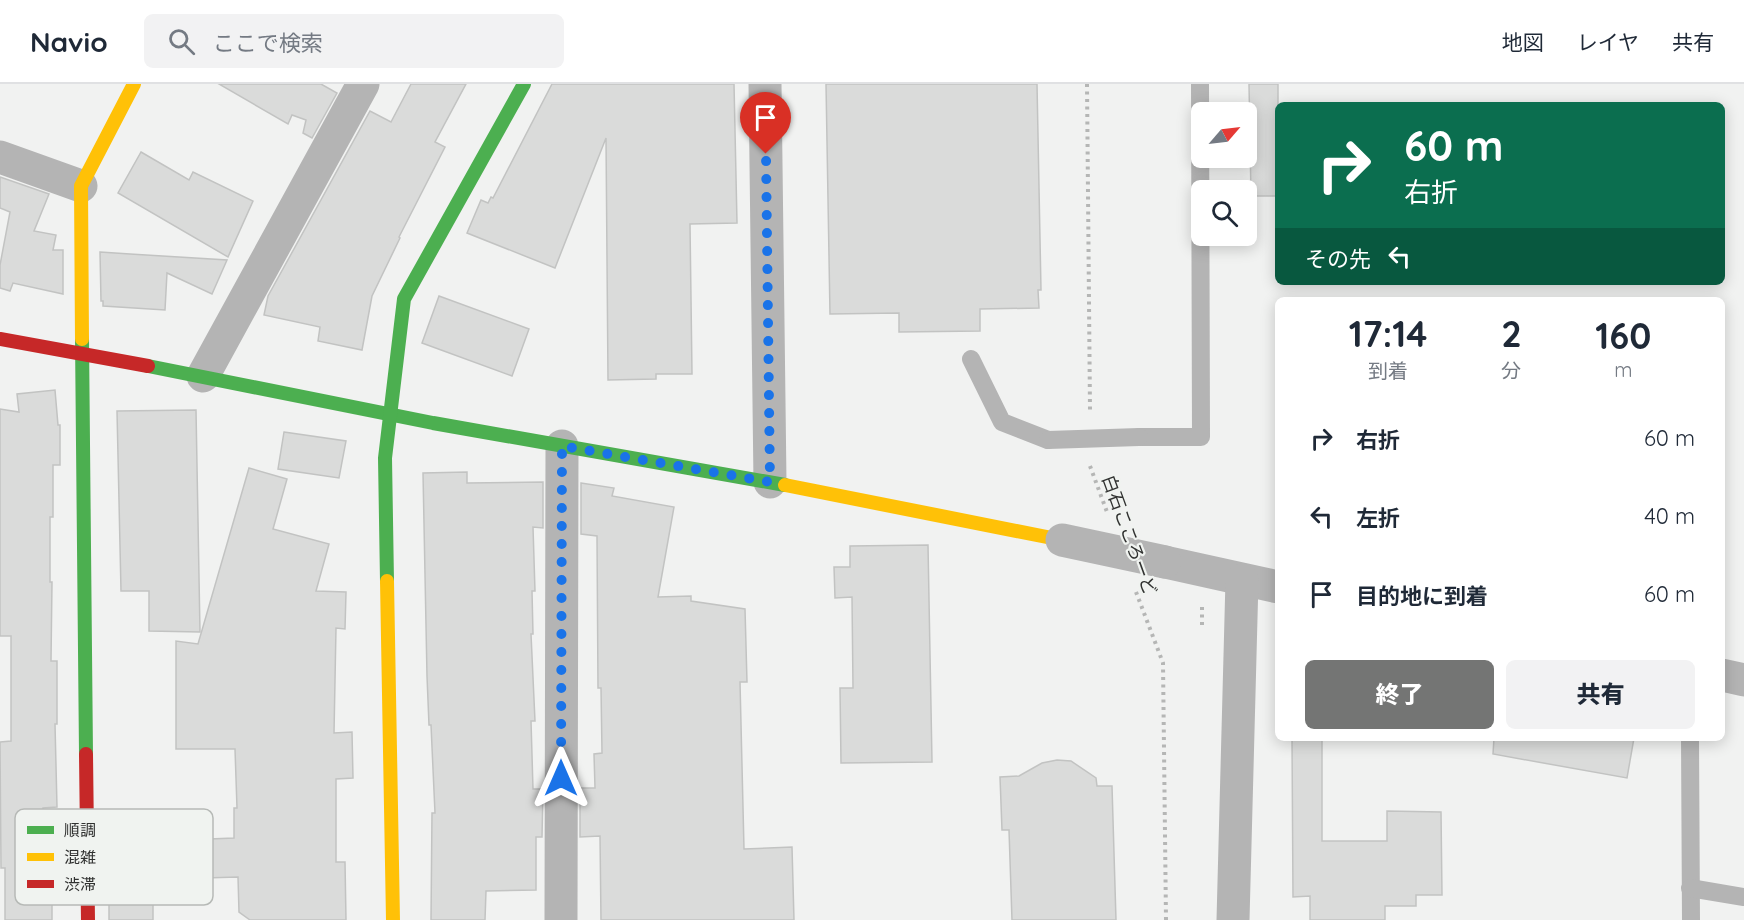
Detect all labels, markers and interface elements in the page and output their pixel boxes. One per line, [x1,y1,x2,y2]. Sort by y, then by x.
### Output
search box [144,14,564,68]
text: Navio [30,24,108,59]
icon: search [165,25,198,58]
text: ここで検索 [213,29,323,57]
text: 地図 [1502,29,1544,55]
text: レイヤ [1577,29,1639,55]
text: 共有 [1672,29,1714,55]
pin [740,92,791,154]
icon: arrive [749,101,782,134]
north arrow [1191,102,1257,168]
map controls [1191,102,1257,246]
text: 60 m [1404,119,1504,172]
icon: right [1305,126,1383,204]
text: 右折 [1404,175,1458,209]
button: search [1191,180,1257,246]
icon: left [1383,240,1416,273]
text: その先 [1305,245,1371,273]
text: 17:14 [1349,311,1427,356]
text: 2 [1501,311,1522,356]
text: 160 [1595,313,1651,358]
text: m [1614,357,1632,382]
text: 到着 [1368,358,1408,383]
text: 分 [1501,358,1521,383]
icon: right [1305,422,1338,455]
text: 60 m [1644,424,1695,452]
text: 右折 [1356,426,1400,454]
street label: 白石こころーど [1097,472,1162,598]
icon: left [1305,500,1338,533]
text: 40 m [1644,502,1695,530]
text: 左折 [1356,504,1400,532]
icon: arrive [1305,578,1338,611]
text: 60 m [1644,580,1695,608]
text: 目的地に到着 [1356,582,1488,610]
button: 終了 [1305,660,1494,729]
button: 共有 [1506,660,1695,729]
position arrow [529,746,593,810]
legend [15,809,213,905]
text: 順調 [64,820,96,840]
text: 混雑 [64,847,96,867]
text: 渋滞 [64,874,96,894]

